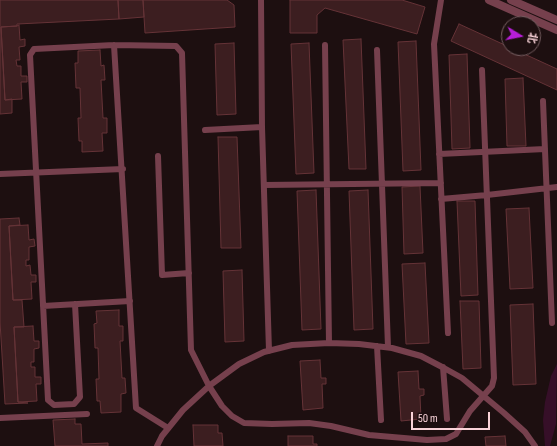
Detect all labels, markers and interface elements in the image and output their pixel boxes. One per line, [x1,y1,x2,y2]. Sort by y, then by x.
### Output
north arrow [501,16,541,56]
text: 北 [525,31,540,45]
scale bar [413,404,492,430]
text: 50 m [418,411,438,426]

